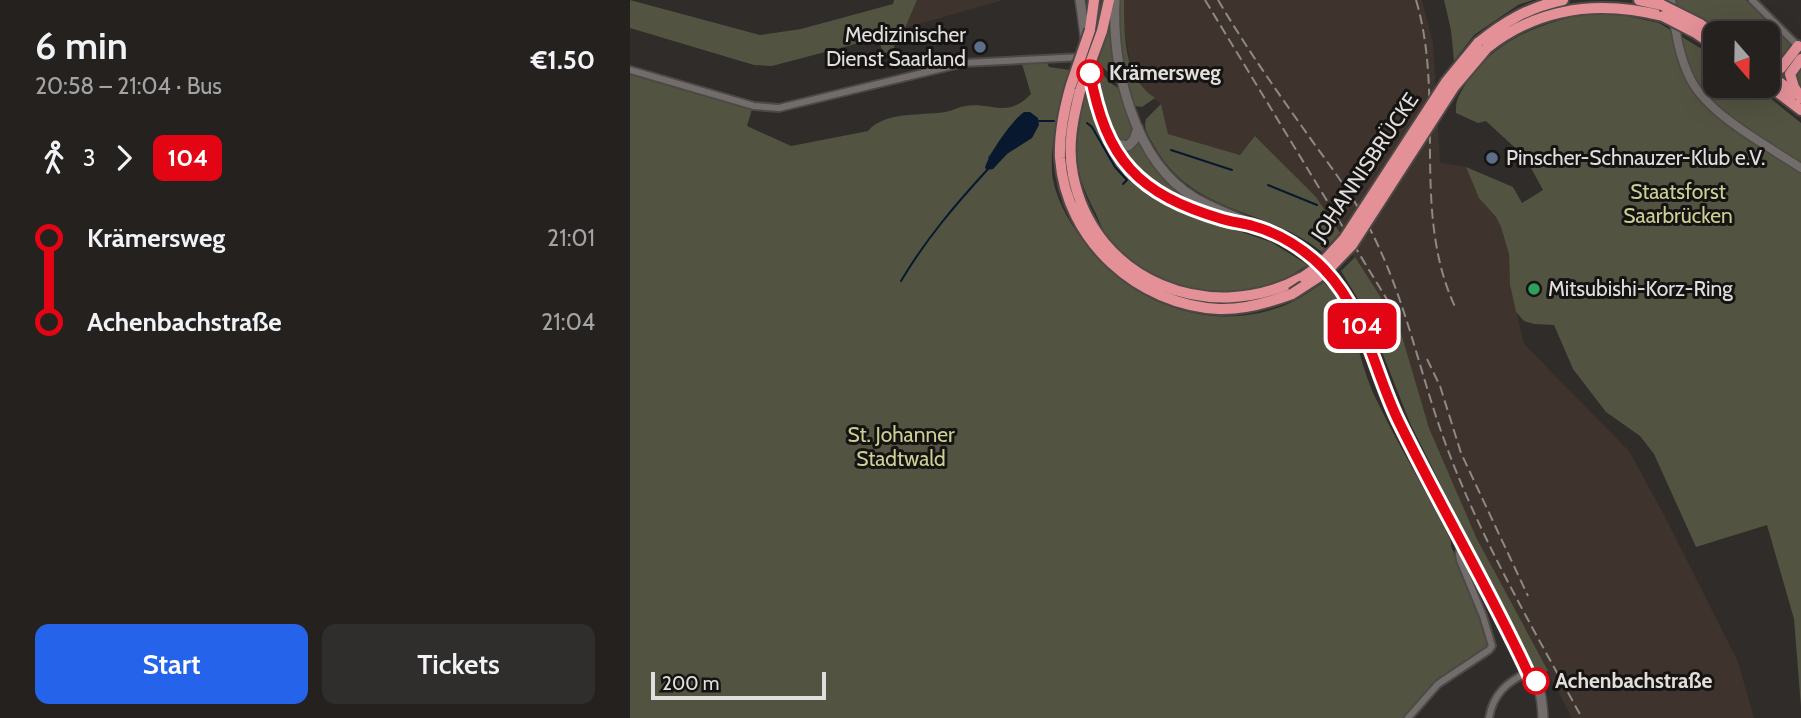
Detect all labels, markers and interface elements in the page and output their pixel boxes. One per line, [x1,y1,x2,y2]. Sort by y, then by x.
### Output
north arrow [1703,21,1780,98]
map controls [1703,21,1780,98]
text: 6 min [35,22,128,69]
place label: Medizinischer Dienst Saarland [826,22,966,71]
marker: Medizinischer Dienst Saarland [972,39,988,55]
text: €1.50 [531,44,595,76]
marker: Krämersweg [1077,60,1103,86]
place label: Krämersweg [1109,60,1221,85]
text: 20:58 – 21:04 · Bus [35,72,222,100]
street label: JOHANNISBRÜCKE [1305,88,1423,246]
icon: walk [35,139,73,177]
icon: forward [105,139,143,177]
text: 104 [167,143,208,172]
text: 3 [83,144,95,172]
place label: Pinscher-Schnauzer-Klub e.V. [1506,145,1765,170]
marker: Pinscher-Schnauzer-Klub e.V. [1484,150,1500,166]
park label: Staatsforst Saarbrücken [1623,179,1733,228]
text: Krämersweg [87,222,225,254]
text: 21:01 [547,224,595,252]
place label: Mitsubishi-Korz-Ring [1548,276,1733,301]
marker: Mitsubishi-Korz-Ring [1526,281,1542,297]
line badge: 104 [1322,303,1402,349]
text: Achenbachstraße [87,306,282,338]
text: 21:04 [541,308,595,336]
text: 104 [1342,311,1382,340]
park label: St. Johanner Stadtwald [847,422,955,471]
button: Start [35,624,308,704]
button: Tickets [322,624,595,704]
marker: Achenbachstraße [1523,668,1549,694]
place label: Achenbachstraße [1555,668,1712,693]
scale bar [651,669,826,701]
text: 200 m [662,672,719,695]

